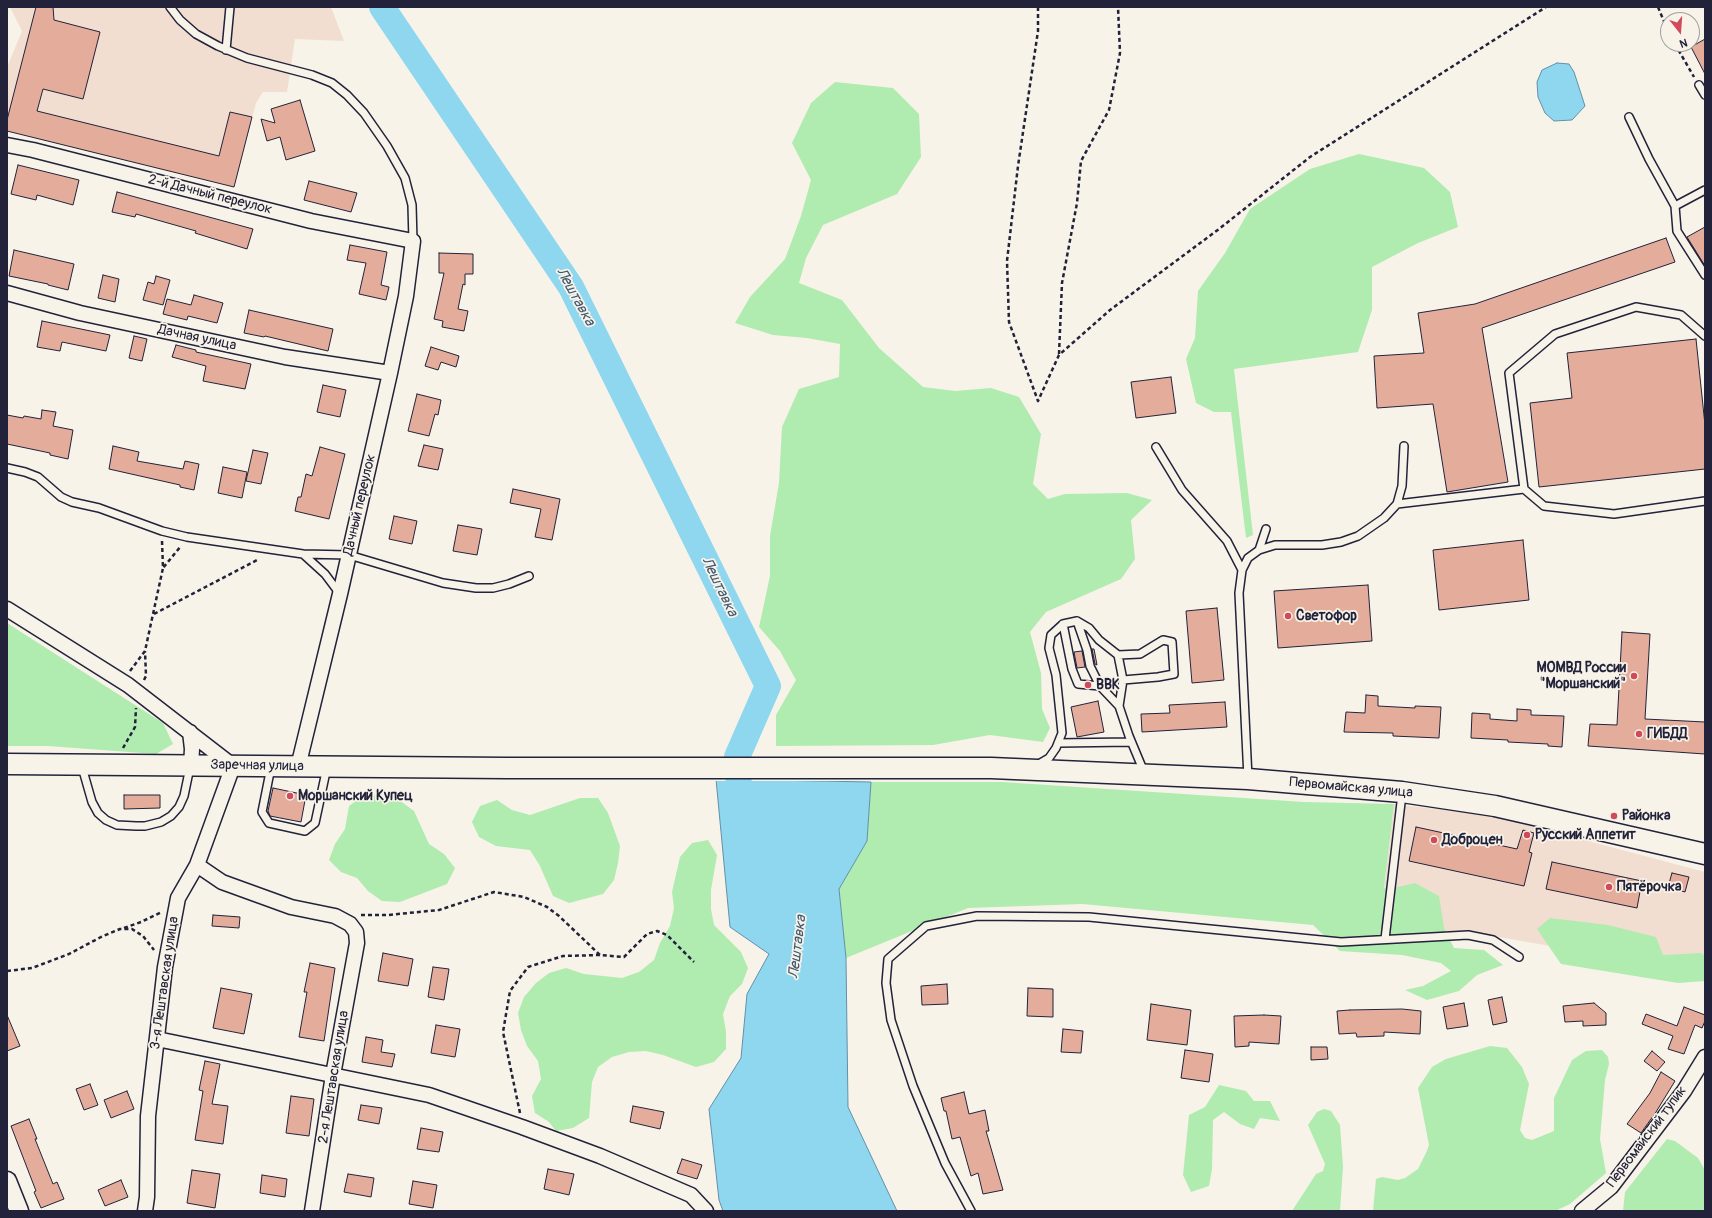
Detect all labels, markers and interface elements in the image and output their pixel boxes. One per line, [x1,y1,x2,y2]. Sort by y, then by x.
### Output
north arrow [1660,12,1700,52]
text: N [1678,36,1689,50]
street label: 2-й Дачный переулок [146,172,274,218]
water label: Лештавка [552,265,598,329]
street label: Дачная улица [156,321,238,355]
street label: Дачный переулок [340,453,380,557]
water label: Лештавка [697,554,741,620]
place label: Светофор [1296,608,1357,624]
marker: Светофор [1283,611,1293,621]
place label: МОМВД России "Моршанский" [1536,660,1626,692]
marker: МОМВД России "Моршанский" [1629,671,1639,681]
place label: ВВК [1096,677,1120,693]
marker: ВВК [1083,680,1093,690]
place label: ГИБДД [1647,726,1687,742]
marker: ГИБДД [1634,729,1644,739]
street label: Заречная улица [210,757,304,775]
street label: Первомайская улица [1288,774,1414,802]
place label: Моршанский Купец [298,788,413,804]
marker: Моршанский Купец [285,791,295,801]
place label: Районка [1622,808,1670,824]
marker: Районка [1609,811,1619,821]
place label: Русский Аппетит [1535,827,1636,843]
marker: Русский Аппетит [1522,830,1532,840]
place label: Доброцен [1442,832,1503,848]
marker: Доброцен [1429,835,1439,845]
place label: Пятёрочка [1617,879,1681,895]
marker: Пятёрочка [1604,882,1614,892]
water label: Лештавка [785,914,811,980]
street label: 3-я Лештавская улица [147,915,183,1051]
street label: 2-я Лештавская улица [315,1009,353,1145]
street label: Первомайский тупик [1603,1083,1691,1191]

